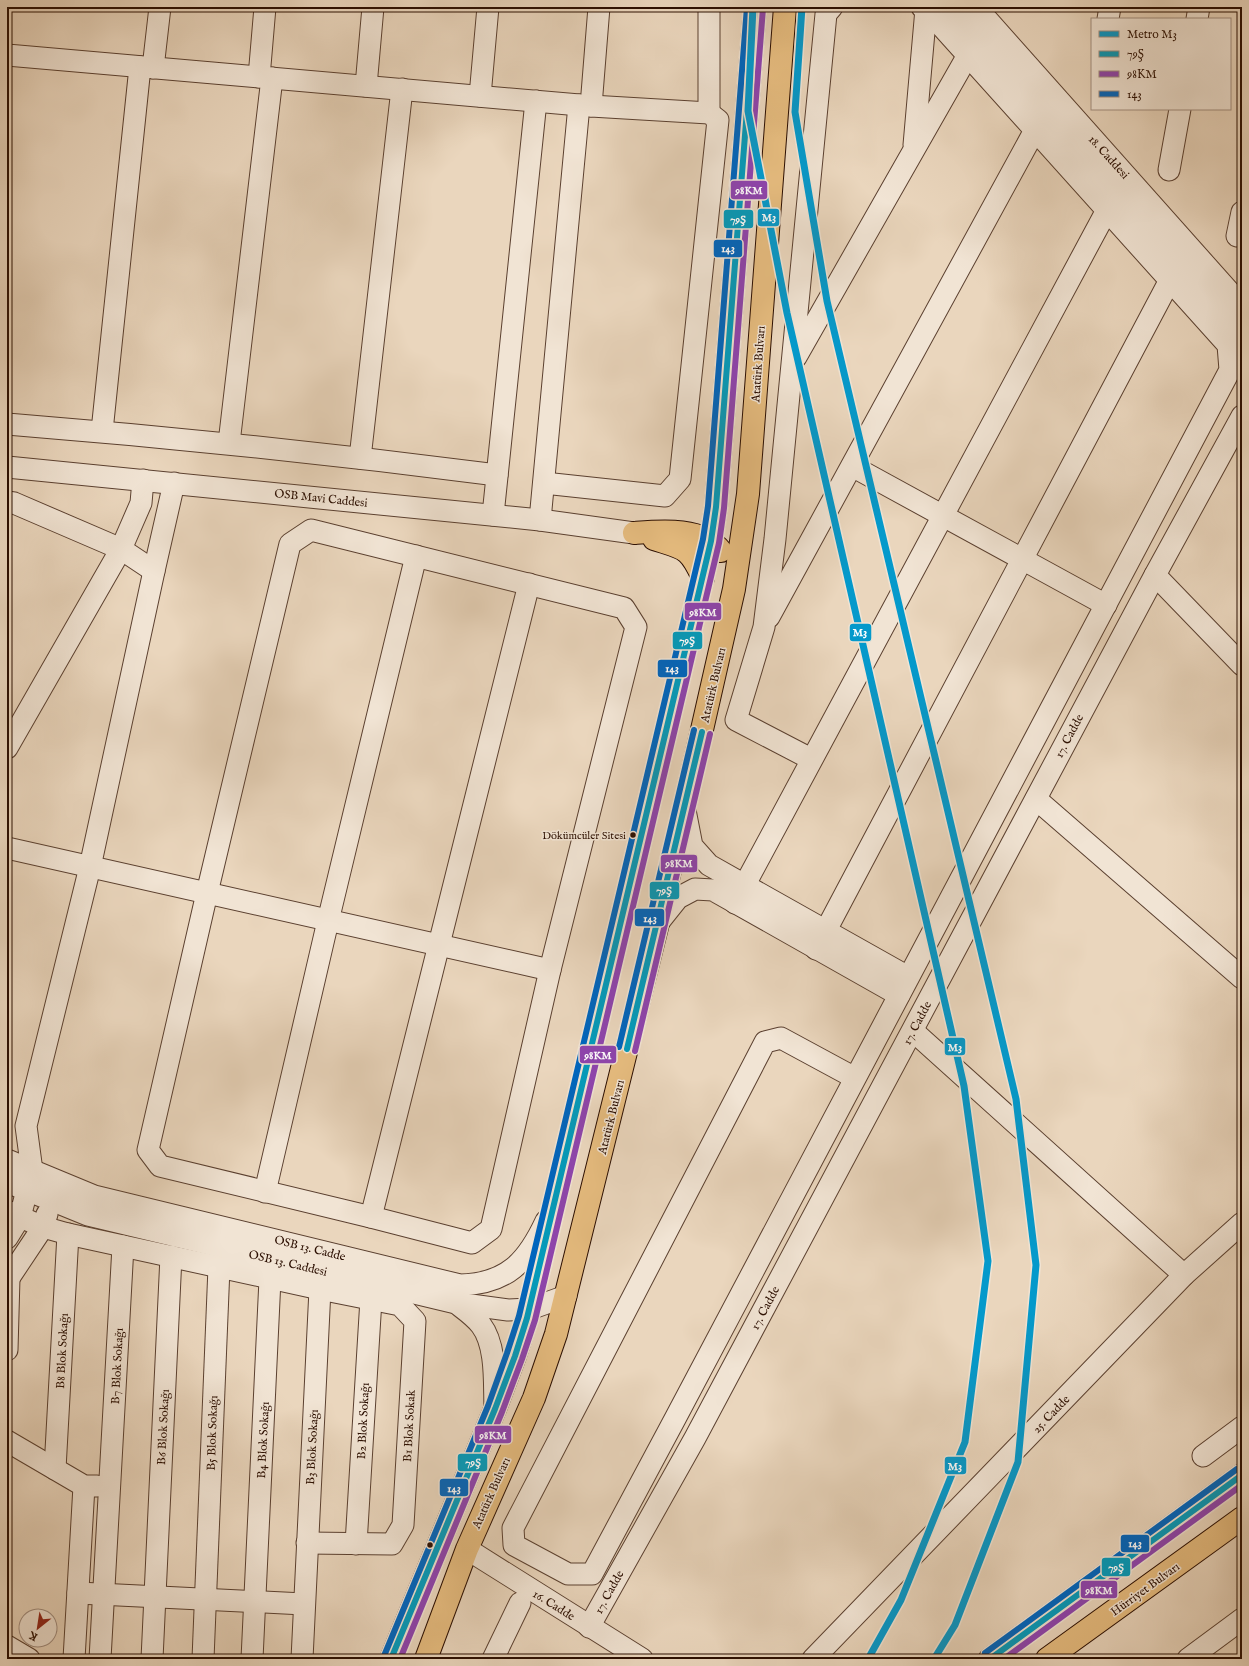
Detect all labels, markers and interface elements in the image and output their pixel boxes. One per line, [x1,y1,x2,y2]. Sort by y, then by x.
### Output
legend [1091,18,1231,110]
text: Metro M3 [1127,27,1177,42]
text: 79Ş [1127,47,1144,62]
text: 98KM [1126,67,1157,82]
text: 143 [1127,87,1142,102]
street label: 18. Caddesi [1085,132,1132,182]
line badge: 98KM [730,180,768,200]
text: 98KM [734,184,763,198]
line badge: M3 [757,208,780,227]
line badge: 79Ş [723,209,754,229]
text: M3 [762,211,776,225]
text: 79Ş [730,213,746,227]
line badge: 143 [713,239,743,258]
text: 143 [721,242,735,256]
street label: Atatürk Bulvarı [748,325,769,404]
street label: OSB Mavi Caddesi [274,486,368,511]
line badge: 98KM [684,602,722,621]
text: 98KM [688,606,717,620]
line badge: M3 [849,623,872,642]
text: M3 [853,626,867,640]
line badge: 79Ş [672,631,703,650]
text: 79Ş [679,634,695,648]
street label: Atatürk Bulvarı [697,646,729,725]
line badge: 143 [657,659,688,678]
text: 143 [665,662,679,676]
street label: 17. Cadde [1052,711,1087,761]
place label: Dökümcüler Sitesi [542,829,626,843]
marker: Dökümcüler Sitesi [628,830,638,840]
line badge: 98KM [660,854,698,873]
text: 98KM [664,857,693,871]
line badge: 79Ş [649,881,680,900]
text: 79Ş [656,884,672,898]
line badge: 143 [634,908,665,927]
text: 143 [643,912,657,926]
street label: 17. Cadde [900,998,935,1048]
line badge: M3 [944,1037,966,1056]
text: M3 [948,1041,962,1055]
line badge: 98KM [579,1045,617,1064]
text: 98KM [583,1049,612,1063]
street label: Atatürk Bulvarı [595,1078,628,1157]
street label: OSB 13. Cadde [273,1232,348,1265]
street label: OSB 13. Caddesi [247,1247,329,1280]
street label: 17. Cadde [748,1283,783,1333]
street label: B8 Blok Sokağı [53,1313,72,1389]
street label: B7 Blok Sokağı [108,1327,127,1405]
street label: B2 Blok Sokağı [354,1382,373,1460]
street label: B6 Blok Sokağı [154,1389,173,1465]
street label: B1 Blok Sokak [400,1389,419,1462]
street label: 25. Cadde [1030,1392,1073,1437]
street label: B5 Blok Sokağı [204,1395,221,1471]
street label: B4 Blok Sokağı [254,1401,273,1479]
street label: B3 Blok Sokağı [303,1409,322,1485]
line badge: 98KM [474,1425,512,1444]
text: 98KM [478,1429,507,1443]
line badge: 79Ş [457,1453,488,1472]
street label: Atatürk Bulvarı [469,1455,514,1532]
text: 79Ş [465,1456,481,1470]
line badge: M3 [944,1456,967,1475]
text: M3 [948,1460,962,1474]
line badge: 143 [439,1478,469,1497]
text: 143 [447,1482,461,1496]
line badge: 143 [1120,1534,1150,1553]
text: 143 [1128,1537,1142,1551]
unlabelled marker [425,1540,435,1550]
line badge: 79Ş [1101,1557,1131,1577]
street label: Hürriyet Bulvarı [1108,1559,1183,1619]
text: 79Ş [1108,1561,1124,1575]
street label: 17. Cadde [591,1567,628,1617]
line badge: 98KM [1080,1580,1118,1599]
text: 98KM [1084,1584,1113,1598]
street label: 16. Cadde [530,1587,578,1624]
north arrow [18,1608,58,1648]
text: K [26,1627,40,1644]

